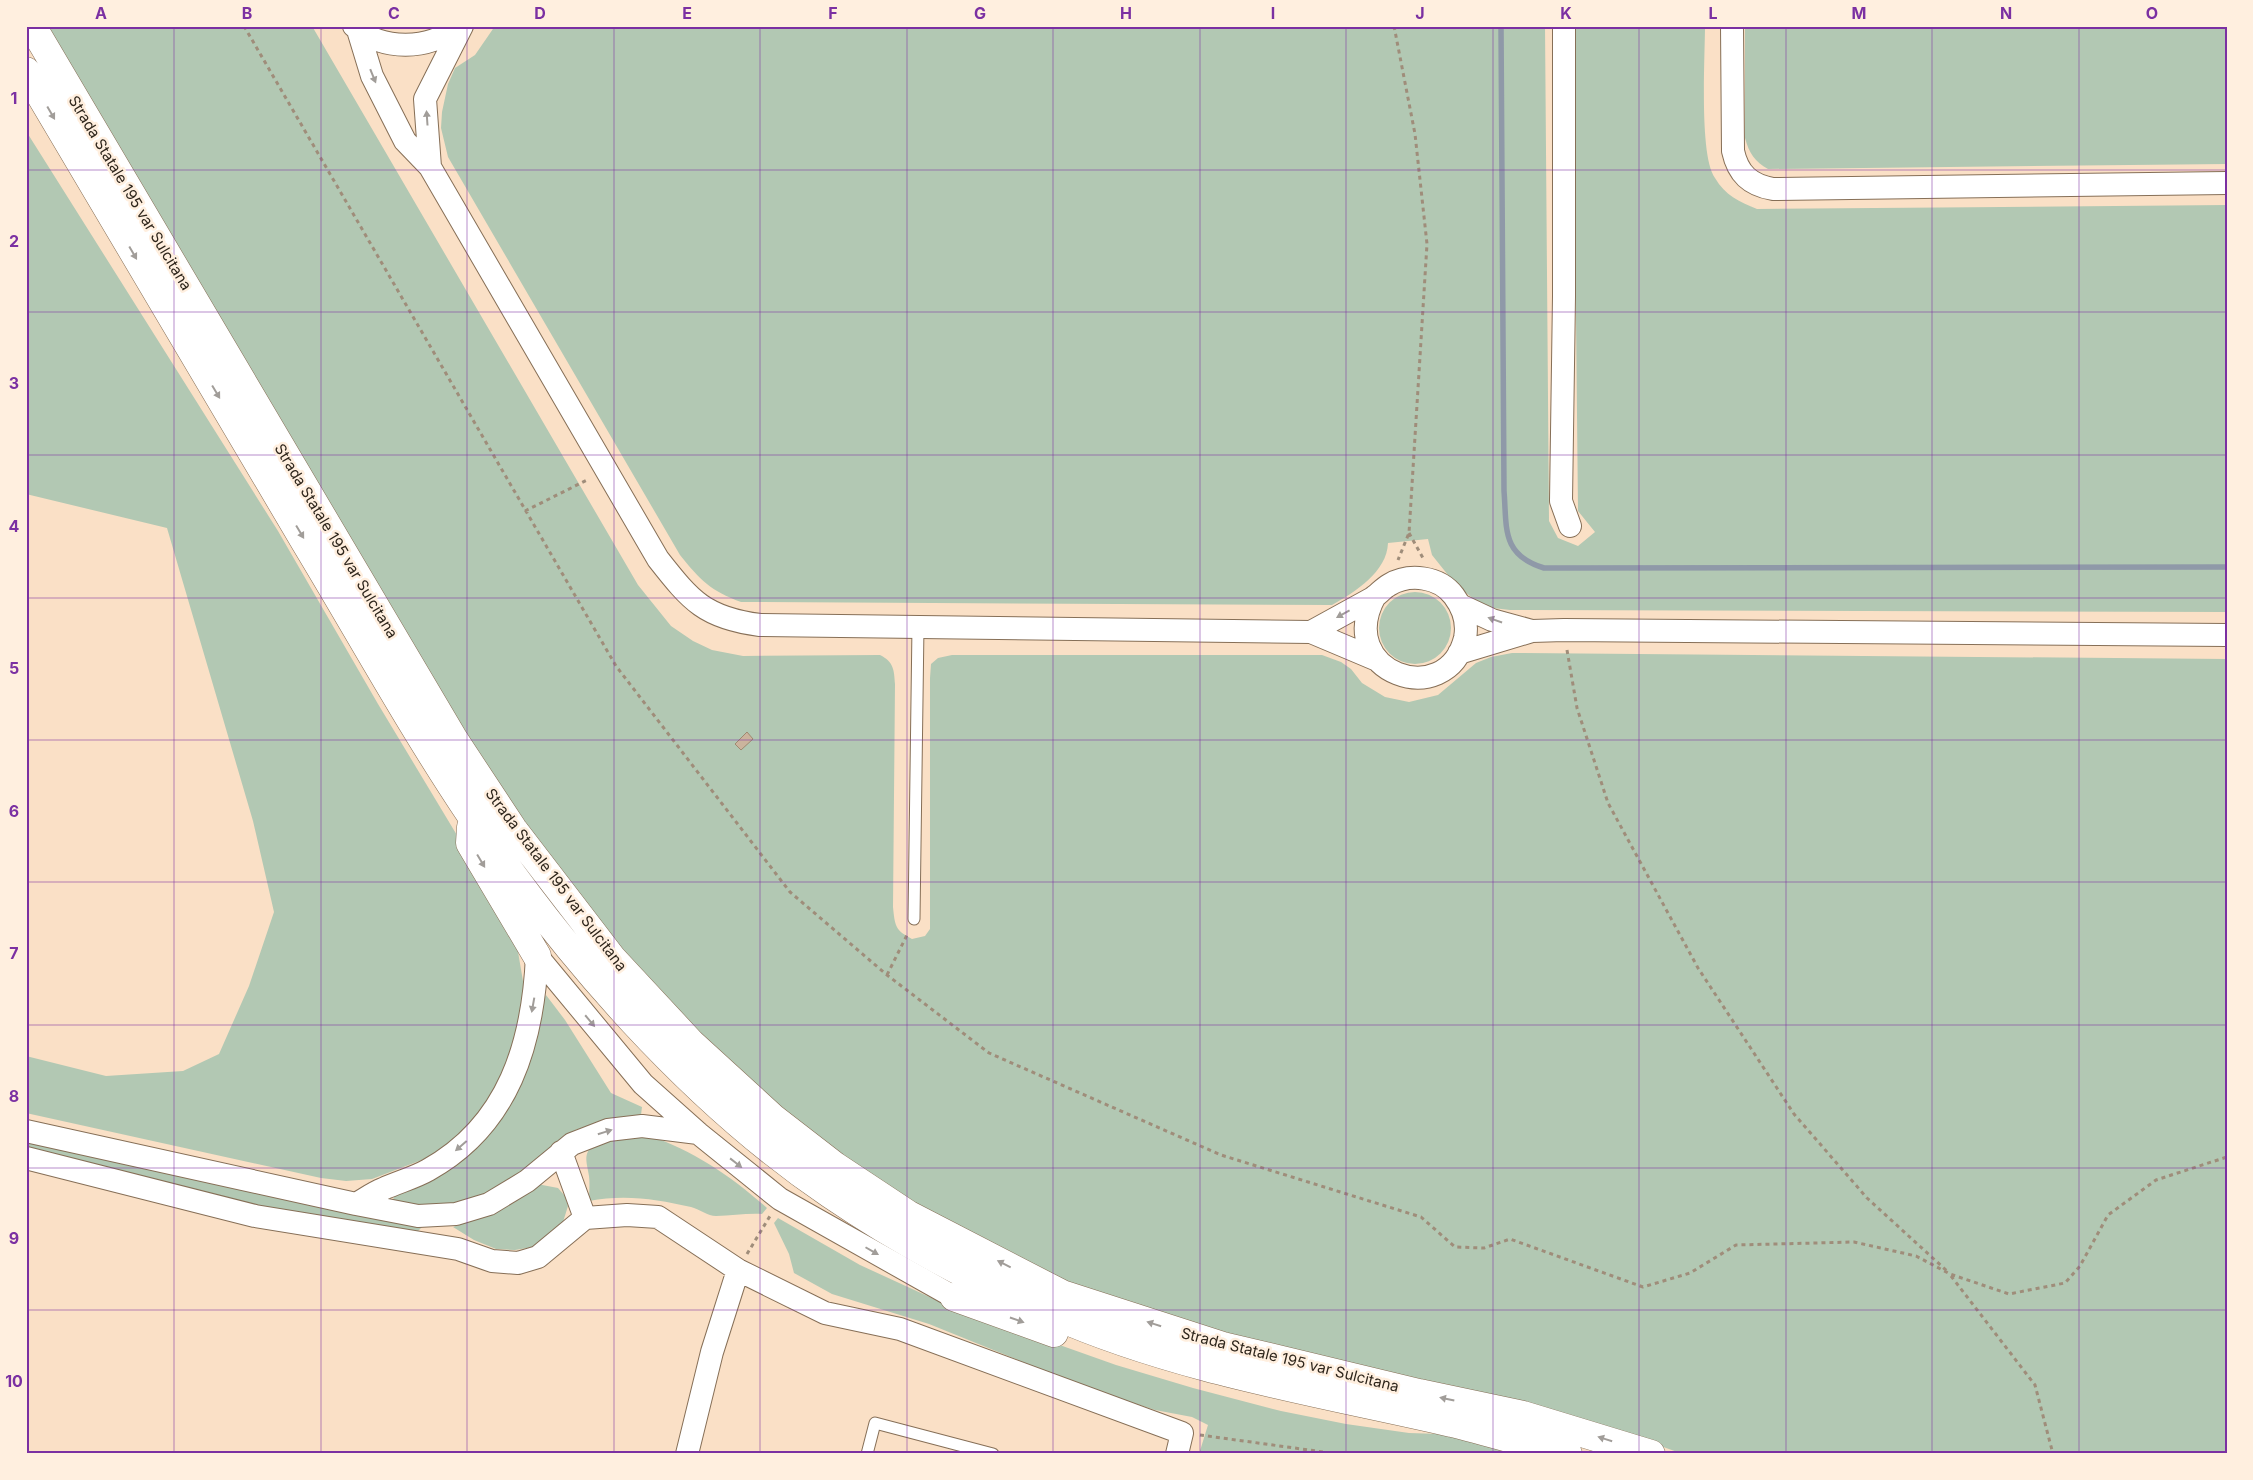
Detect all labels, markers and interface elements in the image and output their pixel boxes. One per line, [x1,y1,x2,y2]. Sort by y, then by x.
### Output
text: A [95,3,107,23]
text: B [242,3,252,23]
text: C [388,3,400,23]
text: D [534,3,546,23]
text: E [682,3,692,23]
text: F [828,3,838,23]
text: G [974,3,986,23]
text: H [1120,3,1132,23]
text: I [1271,3,1275,23]
text: J [1415,3,1425,23]
text: K [1560,3,1572,23]
text: L [1708,3,1718,23]
text: M [1852,3,1866,23]
text: N [2000,3,2012,23]
text: O [2146,3,2158,23]
one-way arrow [369,69,377,84]
text: 1 [11,88,17,108]
street label: Strada Statale 195 var Sulcitana [65,92,196,294]
one-way arrow [47,105,55,120]
one-way arrow [422,110,430,126]
text: 2 [9,231,19,251]
one-way arrow [129,246,138,259]
text: 3 [9,373,19,393]
one-way arrow [212,386,221,399]
street label: Strada Statale 195 var Sulcitana [271,440,402,642]
text: 4 [9,516,20,536]
one-way arrow [295,526,304,539]
one-way arrow [1336,610,1351,618]
one-way arrow [1487,616,1502,624]
text: 5 [9,658,19,678]
street label: Strada Statale 195 var Sulcitana [481,785,631,975]
text: 6 [9,801,19,821]
one-way arrow [476,855,485,868]
text: 7 [9,943,19,963]
one-way arrow [529,997,537,1013]
one-way arrow [585,1014,596,1027]
text: 8 [9,1086,19,1106]
one-way arrow [598,1127,613,1135]
one-way arrow [455,1141,468,1152]
one-way arrow [729,1158,742,1169]
text: 9 [9,1228,19,1248]
one-way arrow [866,1246,879,1255]
one-way arrow [997,1260,1011,1268]
one-way arrow [1009,1317,1024,1324]
one-way arrow [1147,1320,1162,1327]
street label: Strada Statale 195 var Sulcitana [1179,1323,1401,1396]
text: 10 [5,1371,23,1391]
one-way arrow [1440,1395,1455,1403]
one-way arrow [1597,1435,1612,1443]

